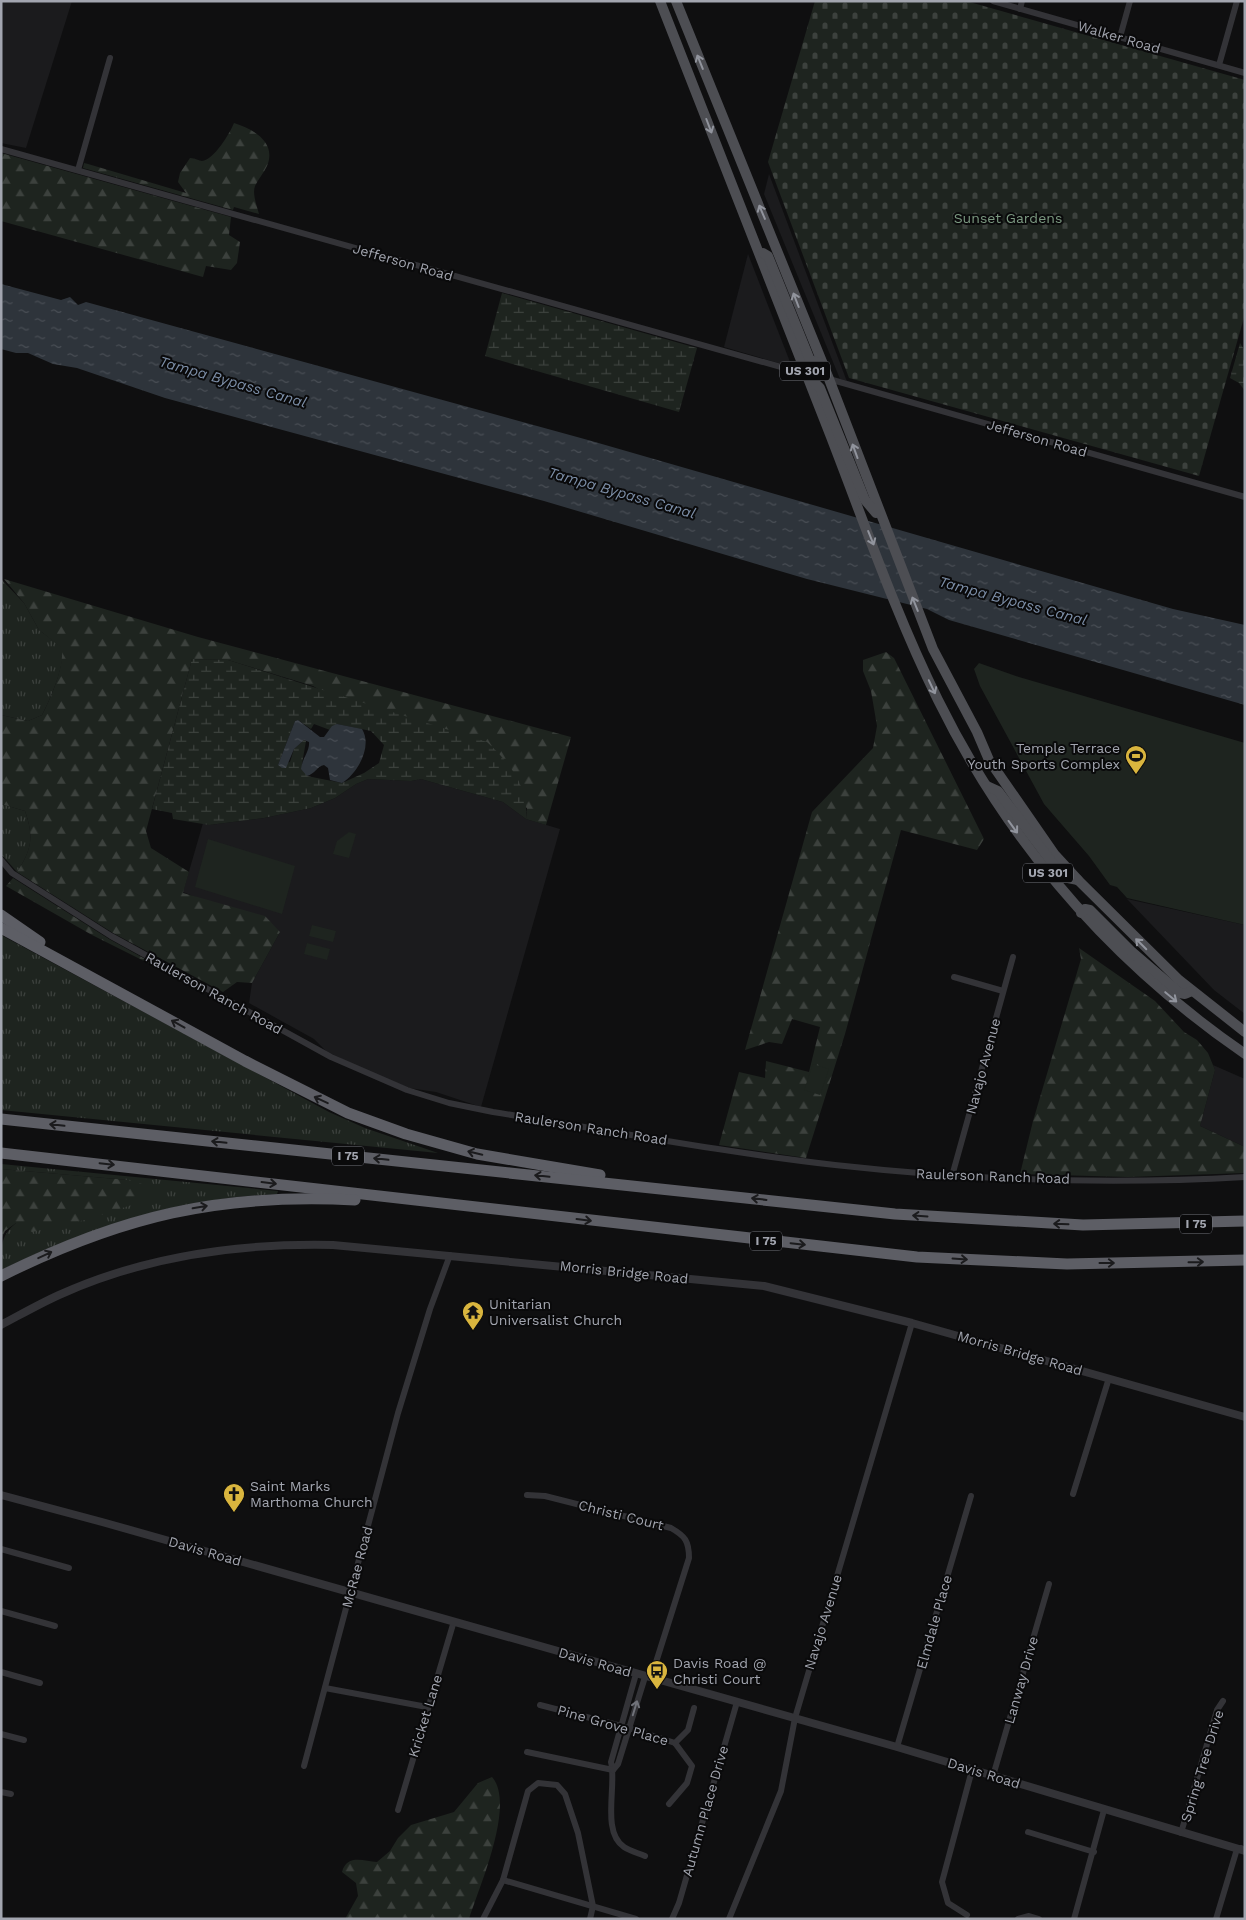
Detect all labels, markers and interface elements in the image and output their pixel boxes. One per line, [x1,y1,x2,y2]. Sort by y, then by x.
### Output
street label: Walker Road [1076,18,1162,56]
one-way arrow [695,55,704,70]
one-way arrow [705,118,714,133]
one-way arrow [756,205,766,220]
park label: Sunset Gardens [954,210,1062,226]
street label: Jefferson Road [351,240,455,284]
one-way arrow [790,293,800,308]
water label: Tampa Bypass Canal [157,352,309,412]
road number: US 301 [780,362,830,381]
street label: Jefferson Road [985,416,1089,460]
one-way arrow [850,444,859,459]
water label: Tampa Bypass Canal [546,463,698,523]
one-way arrow [866,530,876,545]
water label: Tampa Bypass Canal [937,573,1089,630]
one-way arrow [910,597,919,612]
one-way arrow [928,679,937,694]
place label: Temple Terrace Youth Sports Complex [968,740,1120,772]
sports icon: Temple Terrace Youth Sports Complex [1124,744,1148,775]
one-way arrow [1008,820,1018,834]
road number: US 301 [1023,864,1073,882]
one-way arrow [1135,938,1147,951]
street label: Raulerson Ranch Road [143,949,285,1037]
one-way arrow [1164,991,1177,1003]
street label: Navajo Avenue [962,1016,1004,1116]
one-way arrow [171,1019,186,1028]
one-way arrow [314,1095,329,1105]
street label: Raulerson Ranch Road [514,1108,668,1148]
one-way arrow [50,1120,66,1130]
one-way arrow [211,1138,227,1147]
road number: I 75 [332,1146,364,1166]
one-way arrow [467,1148,483,1157]
one-way arrow [373,1154,389,1164]
one-way arrow [99,1159,115,1169]
street label: Raulerson Ranch Road [916,1165,1070,1187]
one-way arrow [535,1171,551,1181]
one-way arrow [260,1178,276,1188]
one-way arrow [751,1194,767,1204]
one-way arrow [191,1201,207,1211]
one-way arrow [913,1211,929,1220]
road number: I 75 [1180,1214,1212,1234]
one-way arrow [576,1215,592,1225]
one-way arrow [1053,1220,1069,1229]
road number: I 75 [750,1232,782,1250]
one-way arrow [789,1239,805,1249]
one-way arrow [37,1250,52,1259]
one-way arrow [951,1255,967,1264]
street label: Morris Bridge Road [559,1257,689,1287]
one-way arrow [1188,1258,1204,1267]
one-way arrow [1099,1259,1115,1268]
place label: Unitarian Universalist Church [489,1296,622,1328]
temple icon: Unitarian Universalist Church [461,1300,485,1331]
street label: Morris Bridge Road [956,1327,1084,1379]
place label: Saint Marks Marthoma Church [250,1478,373,1510]
church icon: Saint Marks Marthoma Church [222,1482,246,1513]
street label: Christi Court [577,1497,665,1533]
street label: McRae Road [338,1524,376,1610]
street label: Davis Road [167,1533,243,1569]
street label: Navajo Avenue [801,1572,845,1672]
street label: Elmdale Place [913,1573,955,1671]
street label: Lanway Drive [1001,1634,1041,1726]
street label: Davis Road [557,1644,633,1680]
place label: Davis Road @ Christi Court [673,1655,766,1687]
bus stop icon: Davis Road @ Christi Court [645,1659,669,1690]
street label: Kricket Lane [405,1673,445,1759]
one-way arrow [631,1701,641,1717]
street label: Pine Grove Place [556,1702,670,1748]
street label: Spring Tree Drive [1177,1708,1227,1824]
street label: Autumn Place Drive [679,1744,731,1878]
street label: Davis Road [946,1754,1022,1792]

